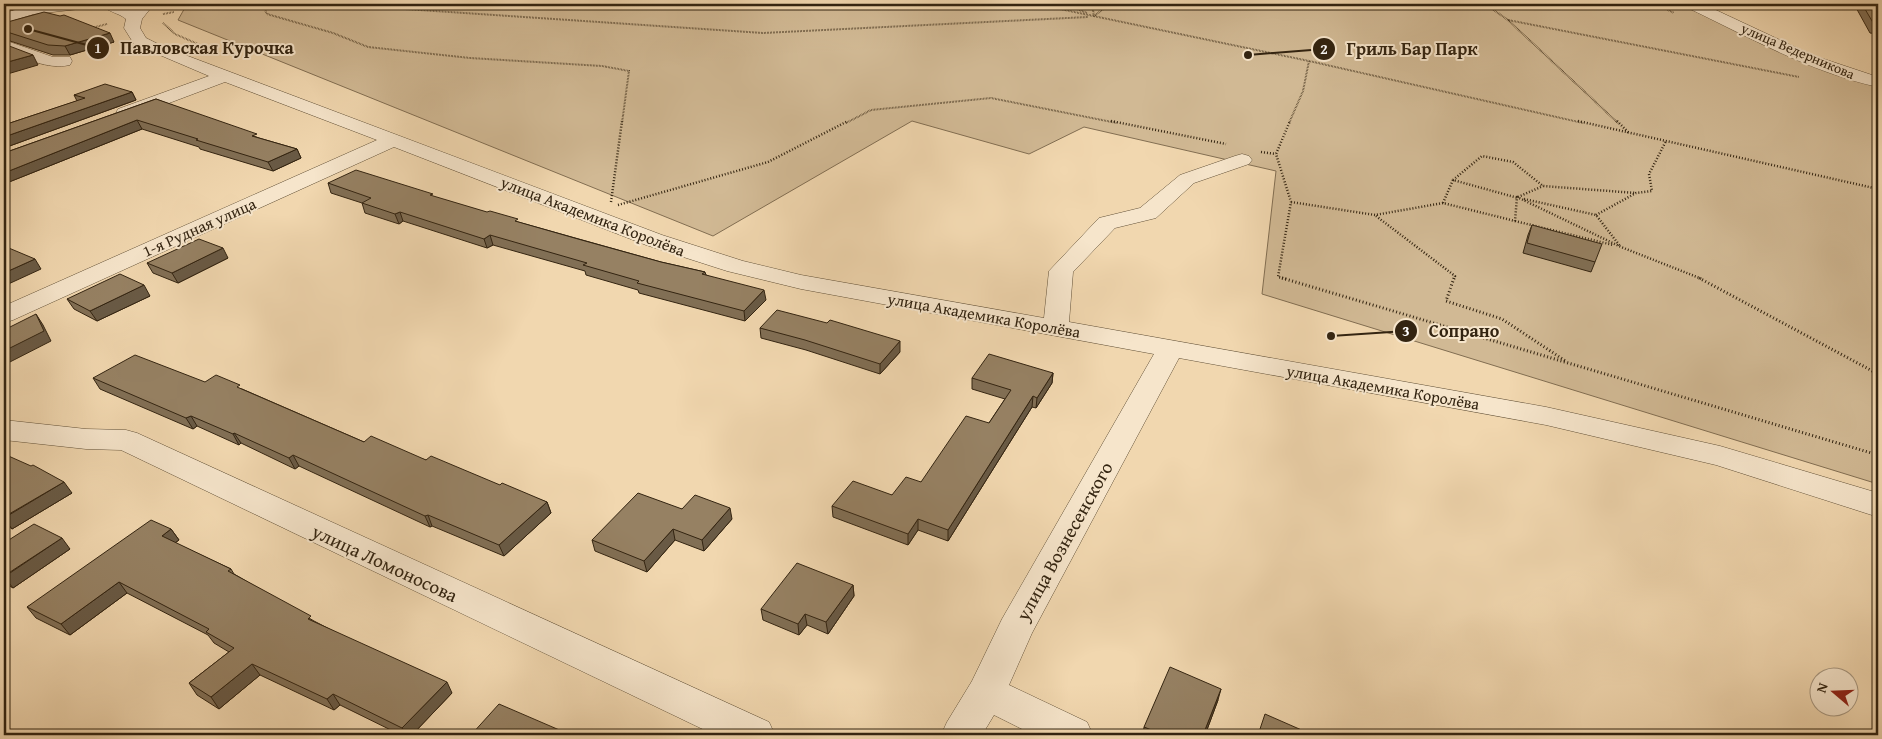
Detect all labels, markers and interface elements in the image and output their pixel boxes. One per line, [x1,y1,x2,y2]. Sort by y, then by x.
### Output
street label: улица Ведерникова [1737,18,1858,84]
callout: Павловская Курочка [86,31,304,64]
callout: Гриль Бар Парк [1312,32,1488,65]
text: Павловская Курочка [120,34,294,61]
text: Гриль Бар Парк [1346,35,1478,62]
text: 1 [94,37,102,58]
text: 2 [1320,38,1328,59]
street label: улица Академика Королёва [496,169,689,262]
street label: 1-я Рудная улица [138,191,260,263]
street label: улица Академика Королёва [885,286,1083,344]
callout: Сопрано [1394,314,1509,347]
text: Сопрано [1429,317,1500,344]
text: 3 [1402,320,1410,341]
street label: улица Академика Королёва [1284,358,1482,416]
street label: улица Вознесенского [1008,456,1119,627]
street label: улица Ломоносова [307,517,462,609]
north arrow [1810,666,1860,716]
text: N [1811,679,1833,695]

